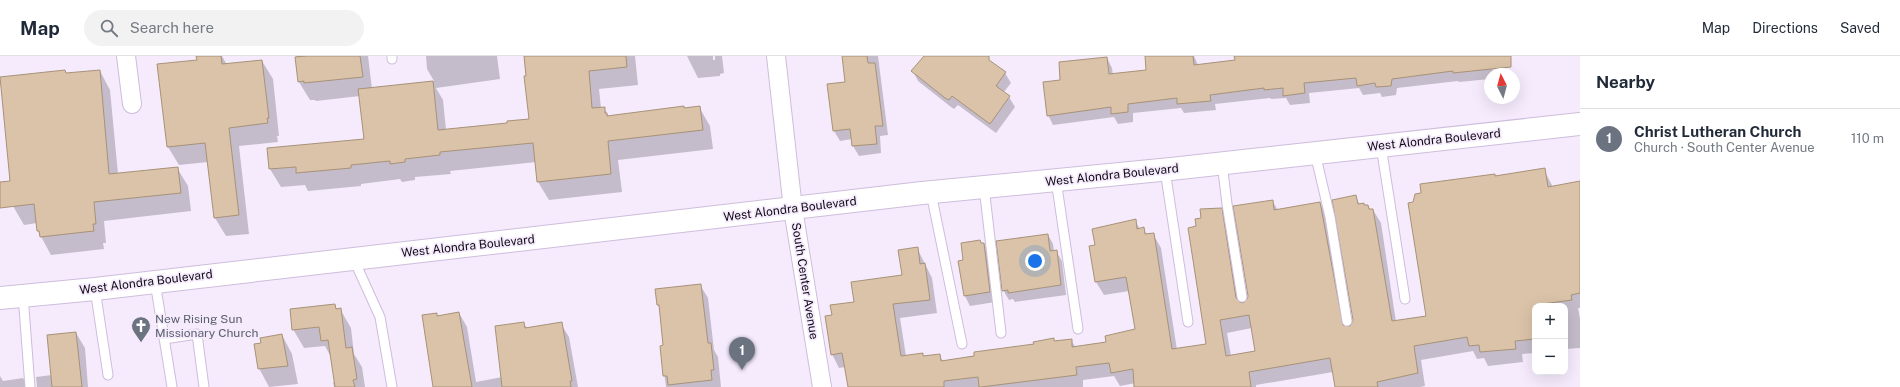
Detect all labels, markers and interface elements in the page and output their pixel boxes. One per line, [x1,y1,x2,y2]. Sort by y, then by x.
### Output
search box [84,10,364,46]
text: Map [20,17,60,39]
icon: search [98,17,120,39]
text: Search here [130,19,214,36]
text: Map [1702,20,1730,36]
text: Directions [1752,20,1818,36]
text: Saved [1840,20,1880,36]
north arrow [1484,68,1520,104]
text: Nearby [1596,72,1655,92]
text: Christ Lutheran Church [1634,123,1801,140]
street label: West Alondra Boulevard [1367,126,1501,154]
text: 1 [1606,131,1612,146]
text: 110 m [1851,131,1884,146]
text: Church · South Center Avenue [1634,140,1815,155]
street label: West Alondra Boulevard [1045,161,1179,189]
street label: West Alondra Boulevard [723,194,857,224]
street label: South Center Avenue [789,222,821,341]
street label: West Alondra Boulevard [401,232,535,260]
your location [1025,251,1045,271]
street label: West Alondra Boulevard [79,267,213,297]
map controls [1532,303,1568,375]
button: + [1532,303,1568,339]
place label: New Rising Sun Missionary Church [155,312,258,340]
church icon: New Rising Sun Missionary Church [130,315,152,343]
pin: 1 [729,337,755,370]
button: − [1532,339,1568,375]

